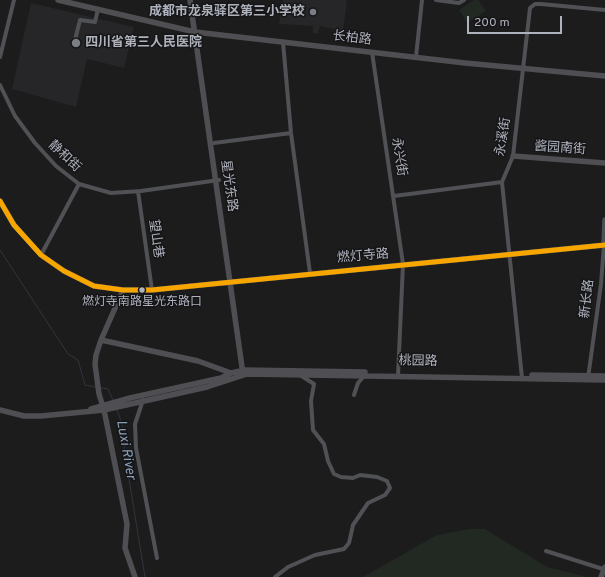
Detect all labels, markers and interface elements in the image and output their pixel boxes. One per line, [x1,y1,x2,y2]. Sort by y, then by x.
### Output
place label: 成都市龙泉驿区第三小学校 [149,4,305,20]
marker: 成都市龙泉驿区第三小学校 [308,7,318,17]
scale bar [469,8,564,34]
text: 200 m [474,15,510,31]
street label: 长柏路 [332,29,372,49]
place label: 四川省第三人民医院 [85,35,202,51]
marker: 四川省第三人民医院 [70,37,82,49]
street label: 永溪街 [493,117,515,157]
street label: 永兴街 [387,137,409,177]
street label: 静和街 [44,138,84,176]
street label: 酱园南街 [534,139,586,159]
street label: 星光东路 [217,159,239,213]
street label: 望山巷 [145,219,165,259]
street label: 燃灯寺路 [336,247,390,267]
street label: 新长路 [578,279,598,319]
marker: 燃灯寺南路星光东路口 [137,285,147,295]
place label: 燃灯寺南路星光东路口 [82,296,202,310]
street label: 桃园路 [398,354,438,370]
water label: Luxi River [111,419,139,481]

